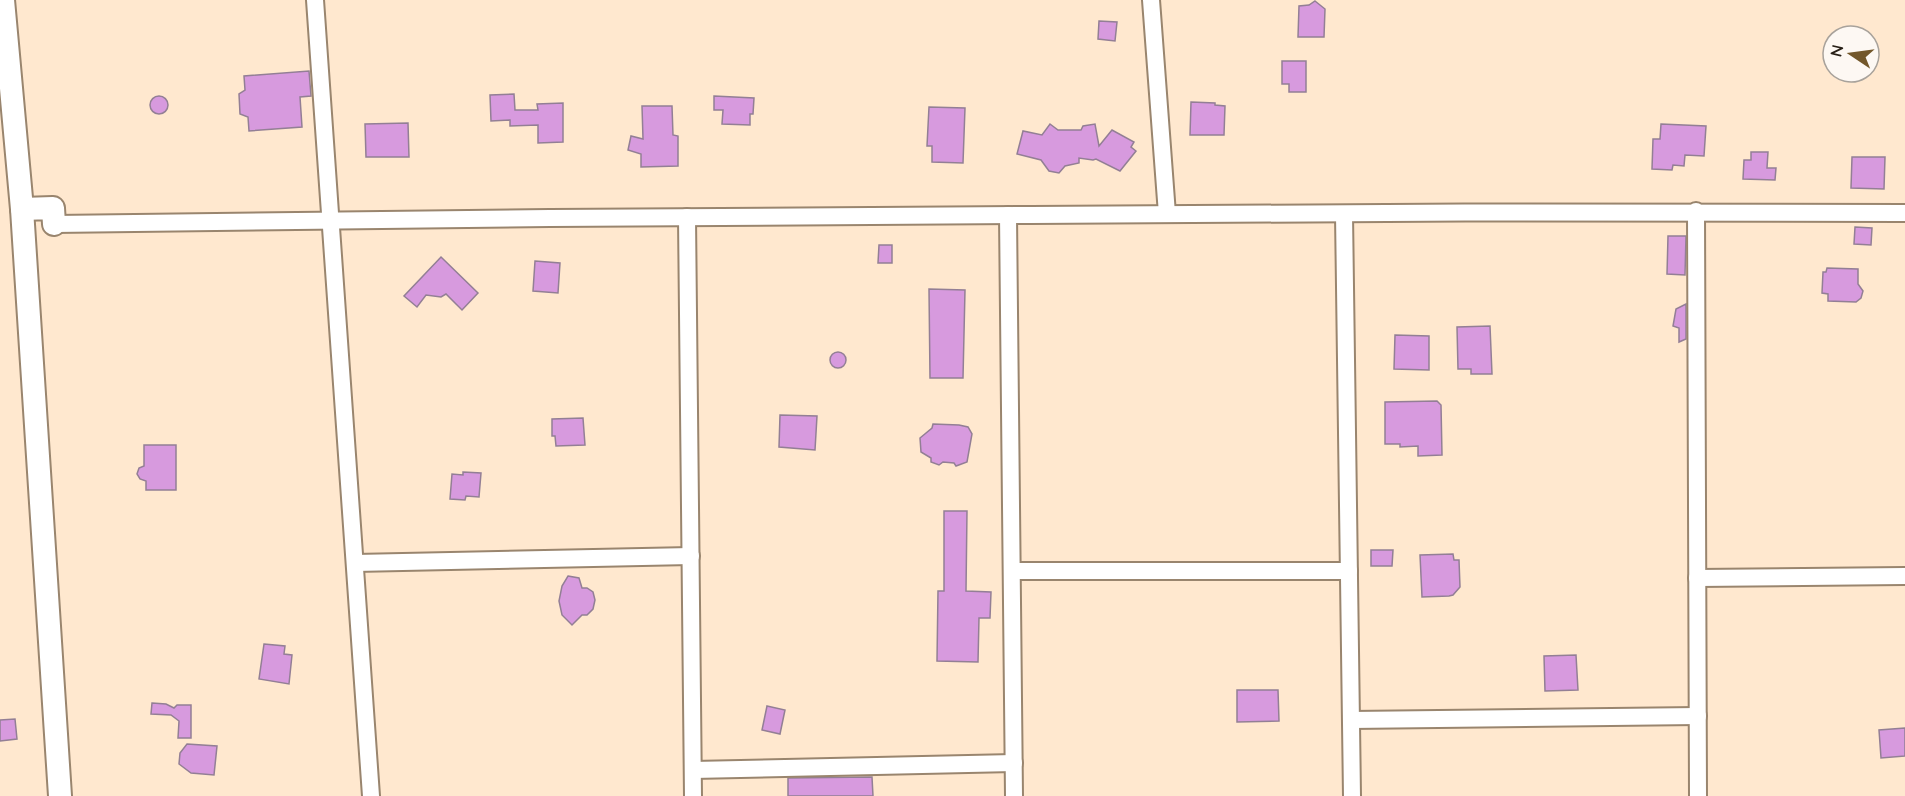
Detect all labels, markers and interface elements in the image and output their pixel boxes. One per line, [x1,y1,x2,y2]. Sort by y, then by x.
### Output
north arrow [1821,24,1881,84]
text: N [1825,43,1847,59]

